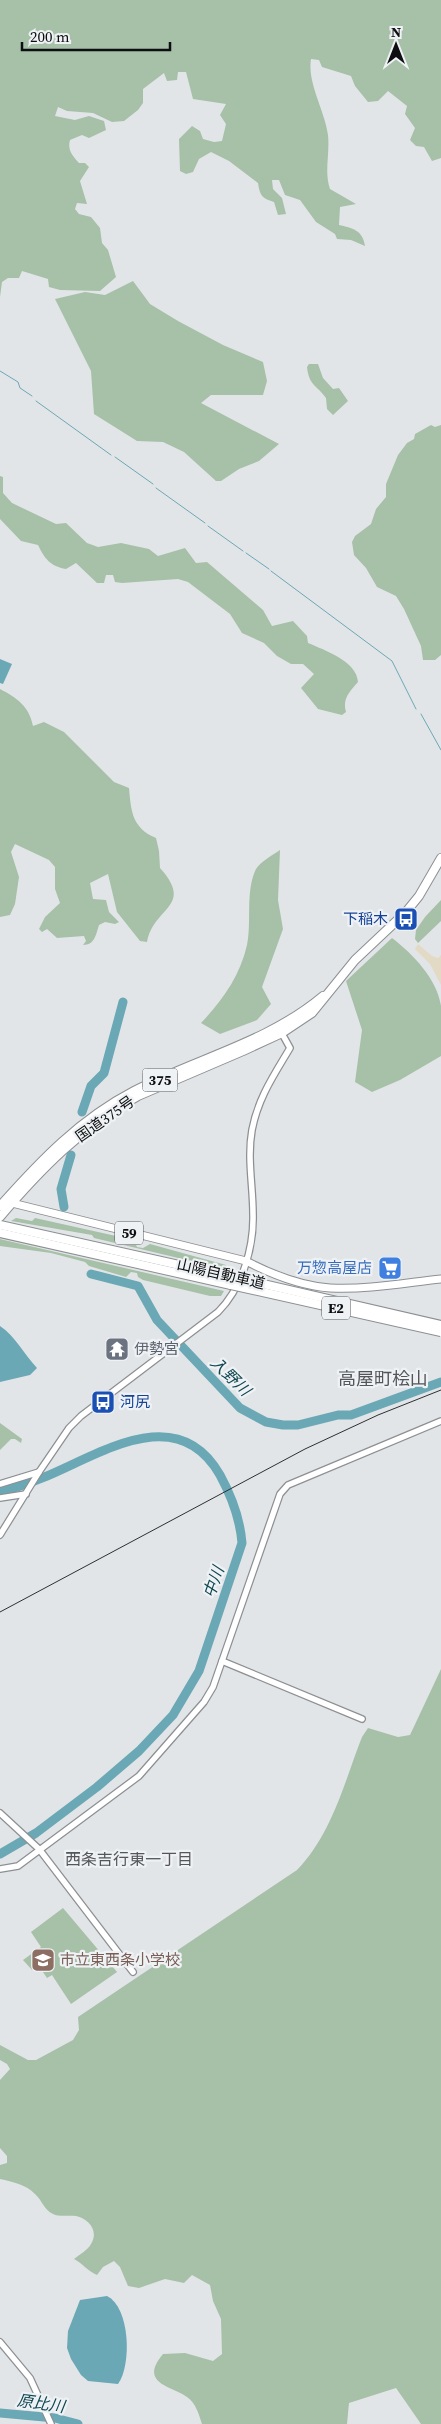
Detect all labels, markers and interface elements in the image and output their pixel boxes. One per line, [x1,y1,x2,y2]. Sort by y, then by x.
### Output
scale bar [22,20,170,52]
north arrow [371,20,421,70]
text: N [391,22,401,42]
text: 200 m [30,26,70,47]
bus stop icon: 下稲木 [393,906,419,932]
place label: 下稲木 [343,908,388,929]
road number: 375 [142,1068,178,1092]
street label: 国道375号 [71,1091,138,1147]
road number: 59 [115,1222,143,1244]
street label: 山陽自動車道 [175,1253,267,1294]
supermarket icon: 万惣高屋店 [377,1255,403,1281]
place label: 万惣高屋店 [297,1257,372,1278]
road number: E2 [322,1296,350,1320]
temple icon: 伊勢宮 [104,1336,130,1362]
place label: 伊勢宮 [134,1338,179,1359]
water label: 入野川 [206,1351,257,1402]
district label: 高屋町桧山 [338,1366,428,1391]
bus stop icon: 河尻 [90,1389,116,1415]
place label: 河尻 [120,1391,150,1412]
water label: 中川 [197,1561,229,1601]
district label: 西条吉行東一丁目 [65,1848,193,1870]
school or university icon: 市立東西条小学校 [30,1947,56,1973]
place label: 市立東西条小学校 [60,1949,180,1970]
water label: 原比川 [16,2389,68,2418]

